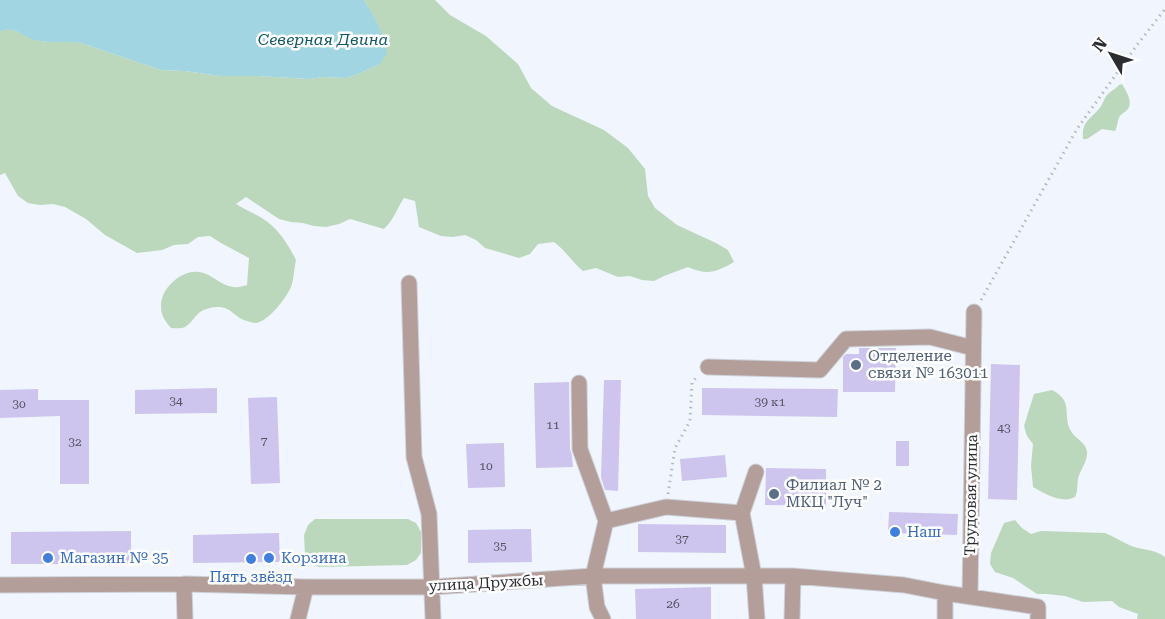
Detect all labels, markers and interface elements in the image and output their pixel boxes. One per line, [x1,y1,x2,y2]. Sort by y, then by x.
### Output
north arrow [1081,24,1141,84]
water label: Северная Двина [258,30,389,49]
text: N [1088,34,1111,56]
place label: Отделение связи № 163011 [868,347,988,382]
marker: Отделение связи № 163011 [849,358,863,372]
house number: 34 [169,394,183,408]
house number: 39 к1 [755,395,786,409]
house number: 30 [12,397,26,411]
house number: 11 [546,418,560,432]
house number: 43 [997,421,1011,435]
house number: 7 [261,434,268,448]
street label: Трудовая улица [961,434,981,556]
house number: 32 [68,435,82,449]
house number: 10 [479,459,493,473]
place label: Филиал № 2 МКЦ "Луч" [786,476,882,511]
marker: Филиал № 2 МКЦ "Луч" [767,487,781,501]
place label: Наш [907,523,941,541]
marker: Наш [888,525,902,539]
house number: 37 [675,532,689,546]
house number: 35 [493,539,507,553]
place label: Магазин № 35 [60,549,169,567]
place label: Корзина [281,549,346,567]
marker: Магазин № 35 [41,551,55,565]
marker: Корзина [262,551,276,565]
marker: Пять звёзд [244,552,258,566]
place label: Пять звёзд [210,568,293,586]
street label: улица Дружбы [428,571,544,595]
house number: 26 [666,597,680,611]

